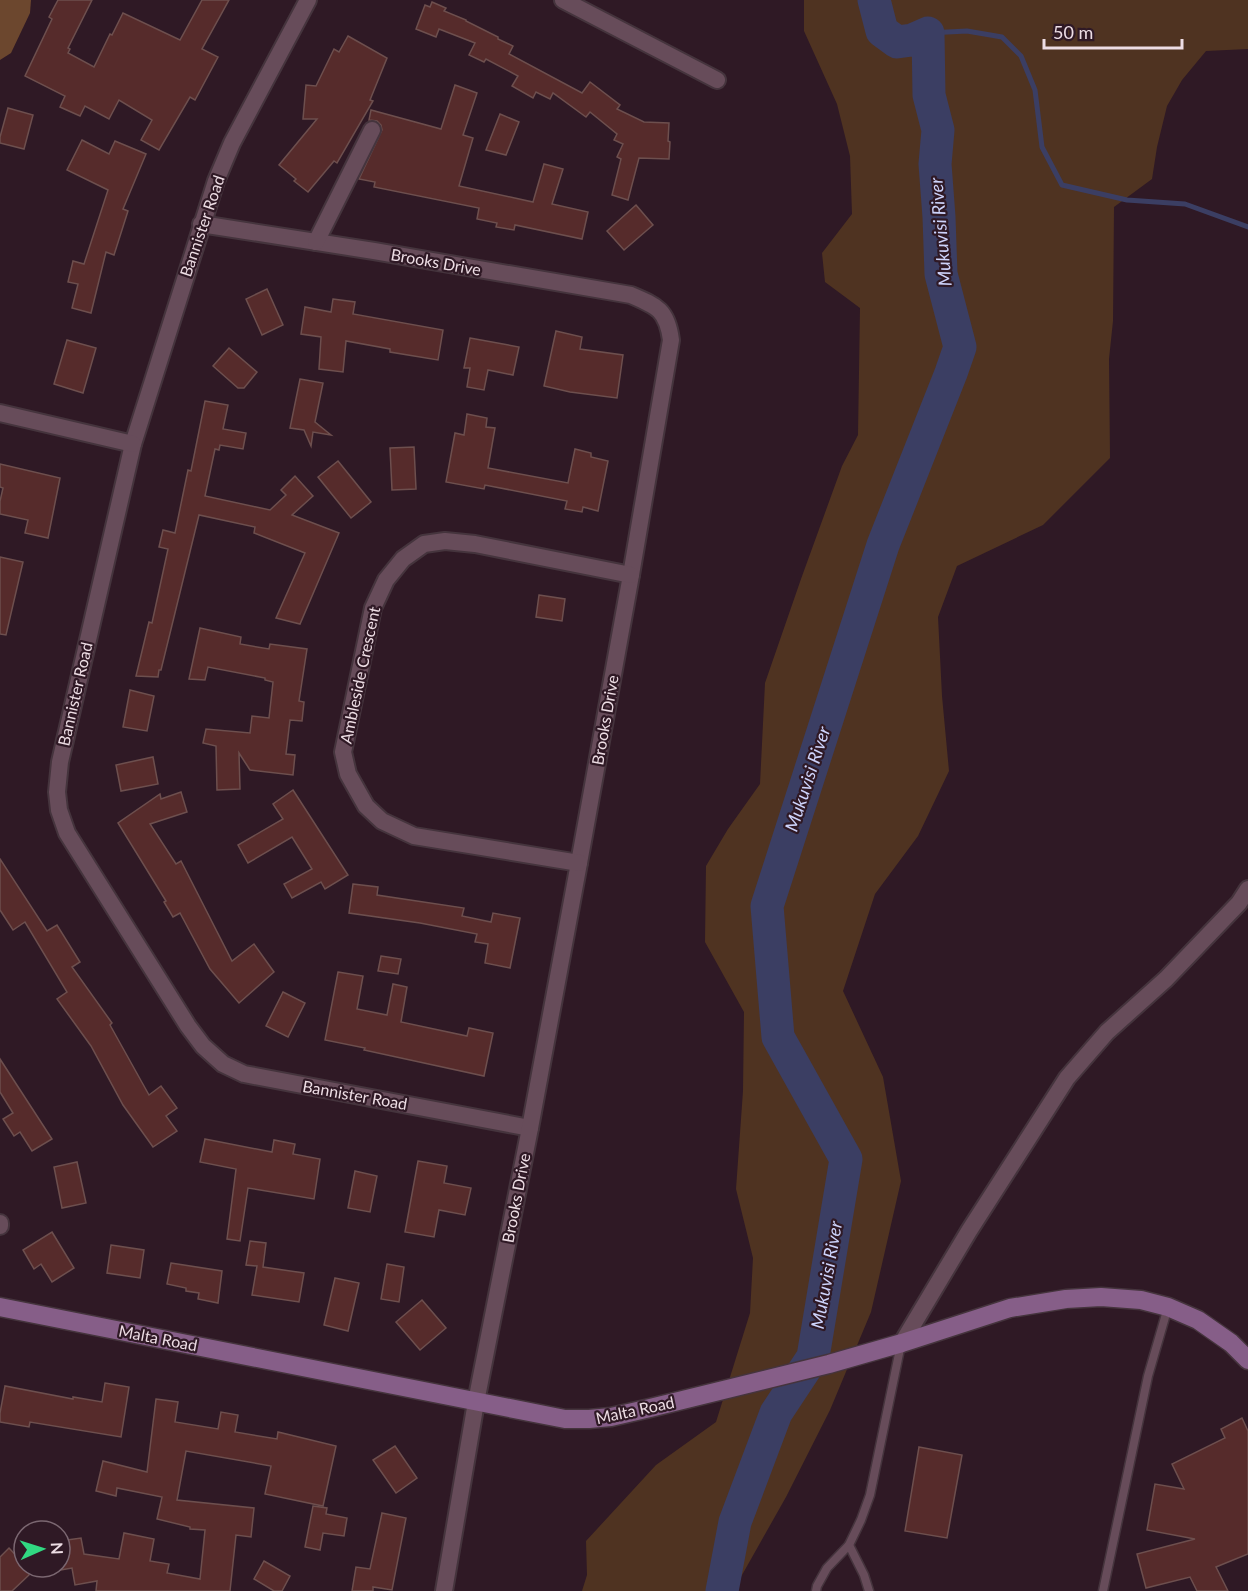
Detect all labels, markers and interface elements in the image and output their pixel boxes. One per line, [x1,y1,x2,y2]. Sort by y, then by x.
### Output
scale bar [1044,12,1182,50]
text: 50 m [1053,21,1093,43]
street label: Bannister Road [175,173,228,279]
water label: Mukuvisi River [924,176,956,287]
street label: Brooks Drive [390,244,483,279]
street label: Ambleside Crescent [336,604,383,745]
street label: Bannister Road [53,640,96,748]
street label: Brooks Drive [587,673,622,766]
water label: Mukuvisi River [780,723,835,834]
street label: Bannister Road [301,1076,409,1113]
street label: Brooks Drive [497,1151,534,1244]
water label: Mukuvisi River [806,1218,846,1330]
street label: Malta Road [117,1321,199,1354]
street label: Malta Road [594,1392,676,1427]
north arrow [12,1519,72,1579]
text: N [48,1542,67,1555]

